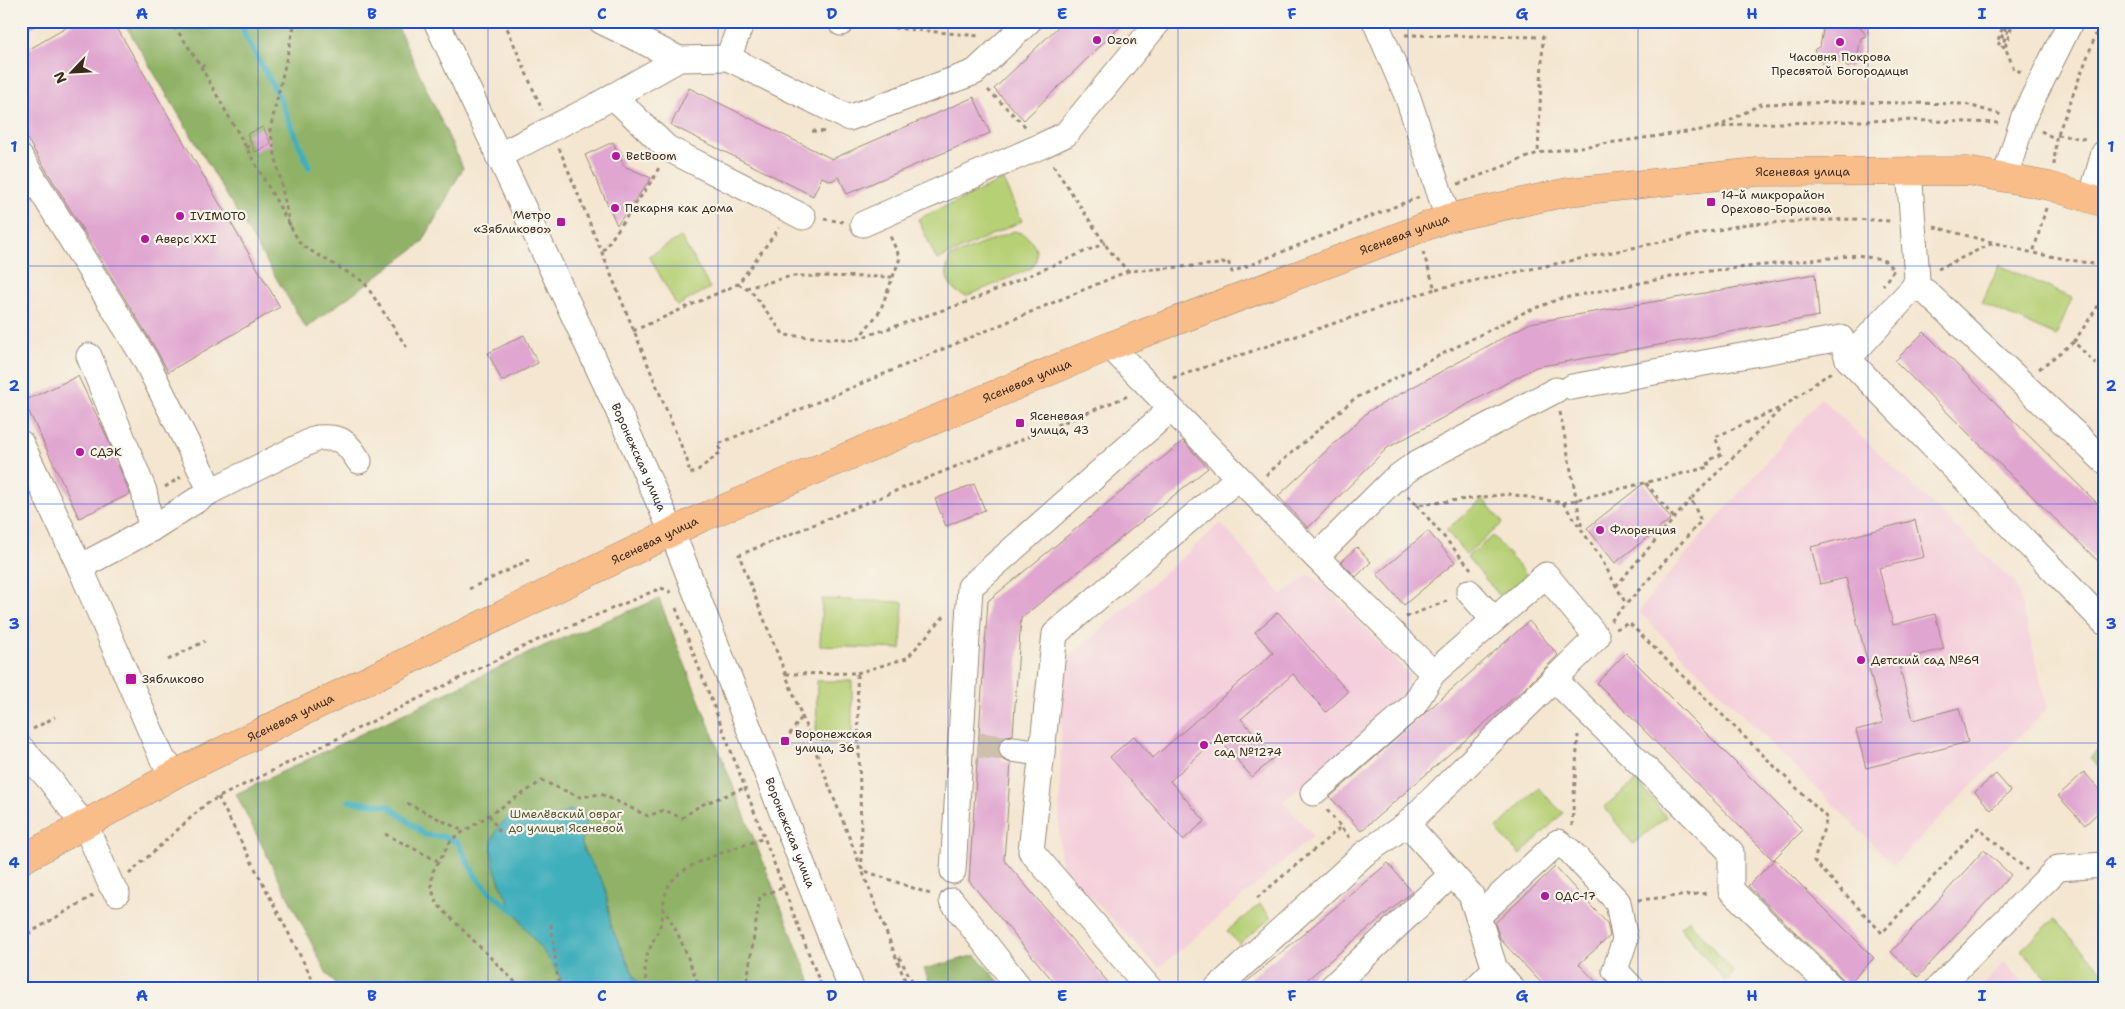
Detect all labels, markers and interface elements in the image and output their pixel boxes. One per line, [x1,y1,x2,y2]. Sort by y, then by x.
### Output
text: A [136,3,148,24]
text: B [367,3,377,24]
text: C [597,3,607,24]
text: D [826,3,838,24]
text: E [1057,3,1067,24]
text: F [1287,3,1297,24]
text: G [1516,3,1529,24]
text: H [1746,3,1758,24]
text: I [1978,3,1987,24]
place label: Ozon [1107,32,1137,48]
marker: Ozon [1091,34,1103,46]
marker: Часовня Покрова Пресвятой Богородицы [1834,36,1846,48]
north arrow [48,48,98,98]
place label: Часовня Покрова Пресвятой Богородицы [1772,49,1908,79]
text: N [50,69,71,86]
text: 1 [10,136,18,157]
text: 1 [2107,136,2115,157]
place label: BetBoom [626,148,677,164]
marker: BetBoom [610,150,622,162]
street label: Ясеневая улица [1755,164,1850,180]
place label: 14-й микрорайон Орехово-Борисова [1721,187,1832,217]
marker: 14-й микрорайон Орехово-Борисова [1705,196,1717,208]
place label: Пекарня как дома [625,200,734,216]
marker: Пекарня как дома [609,202,621,214]
place label: Метро «Зябликово» [473,207,551,237]
place label: IVIMOTO [190,208,246,224]
marker: IVIMOTO [174,210,186,222]
street label: Ясеневая улица [1358,210,1452,259]
marker: Метро «Зябликово» [555,216,567,228]
place label: Аверс XXI [155,231,217,247]
marker: Аверс XXI [139,233,151,245]
street label: Ясеневая улица [980,355,1074,407]
text: 2 [8,375,20,396]
text: 2 [2105,375,2117,396]
street label: Воронежская улица [608,400,670,515]
place label: Ясеневая улица, 43 [1030,408,1089,438]
marker: Ясеневая улица, 43 [1014,417,1026,429]
place label: СДЭК [90,444,122,460]
marker: СДЭК [74,446,86,458]
street label: Ясеневая улица [609,512,701,568]
place label: Флоренция [1610,522,1676,538]
marker: Флоренция [1594,524,1606,536]
text: 3 [8,613,20,634]
text: 3 [2105,613,2117,634]
place label: Детский сад №69 [1871,652,1979,668]
marker: Детский сад №69 [1855,654,1867,666]
place label: Зябликово [142,671,204,687]
marker: Зябликово [124,672,138,686]
street label: Ясеневая улица [245,690,337,746]
place label: Воронежская улица, 36 [795,726,872,756]
place label: Детский сад №1274 [1214,730,1282,760]
marker: Воронежская улица, 36 [779,735,791,747]
marker: Детский сад №1274 [1198,739,1210,751]
street label: Воронежская улица [761,775,819,891]
park label: Шмелёвский овраг до улицы Ясеневой [508,806,624,836]
text: 4 [8,852,20,873]
text: 4 [2105,852,2117,873]
place label: ОДС-17 [1555,888,1596,904]
marker: ОДС-17 [1539,890,1551,902]
text: A [136,985,148,1006]
text: B [367,985,377,1006]
text: C [597,985,607,1006]
text: D [826,985,838,1006]
text: E [1057,985,1067,1006]
text: F [1287,985,1297,1006]
text: G [1516,985,1529,1006]
text: H [1746,985,1758,1006]
text: I [1978,985,1987,1006]

